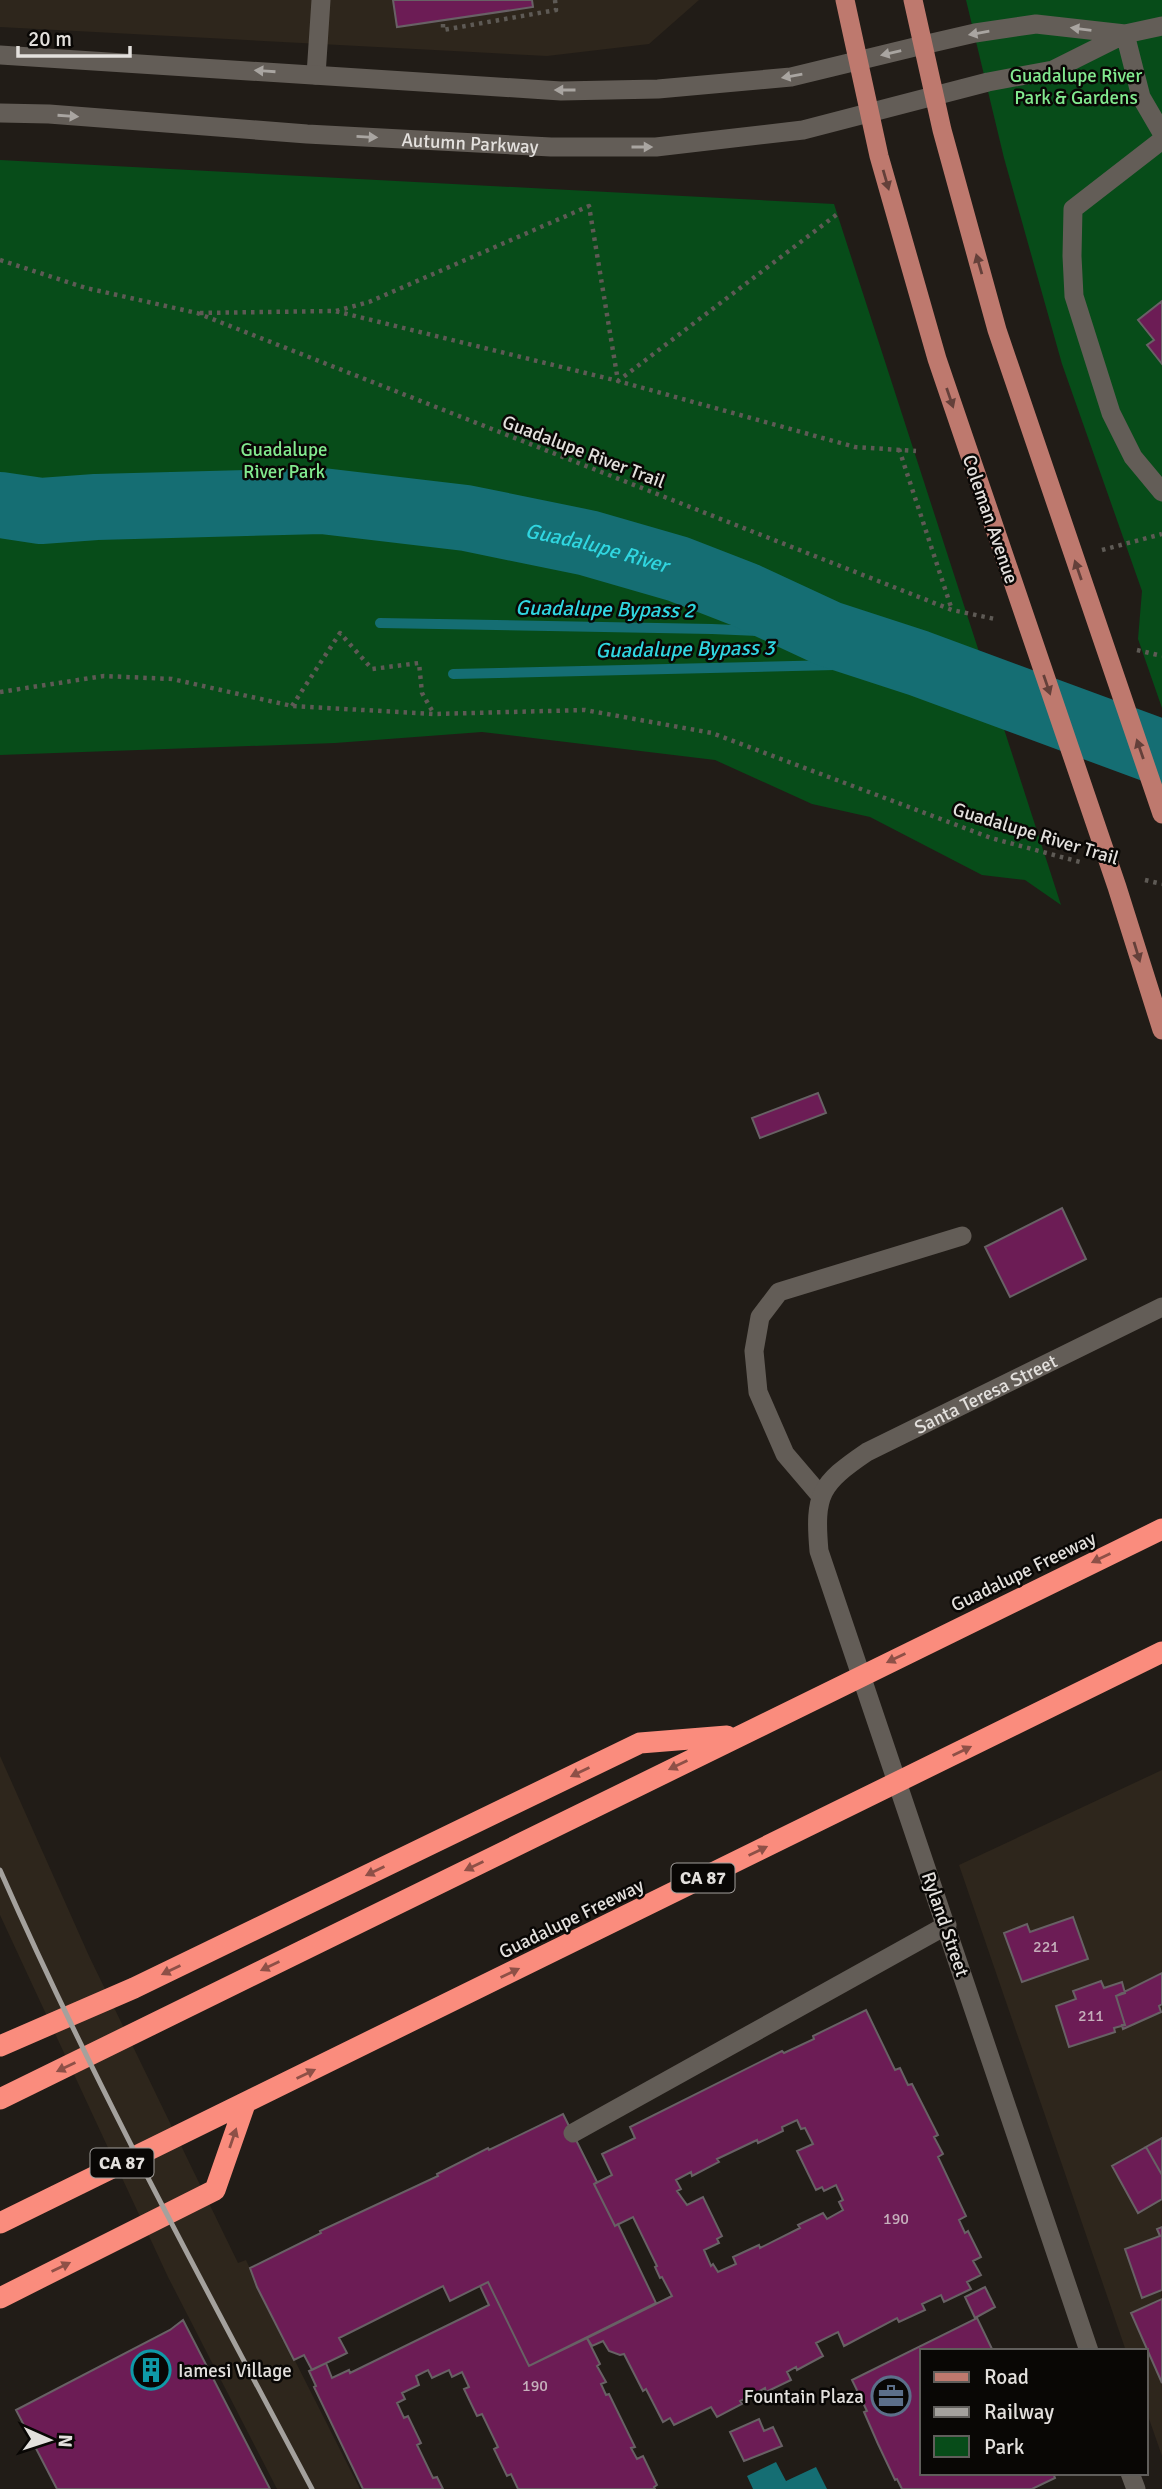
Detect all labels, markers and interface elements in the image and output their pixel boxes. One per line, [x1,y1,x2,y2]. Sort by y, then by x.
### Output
scale bar [18,14,130,58]
one-way arrow [1069,23,1091,34]
text: 20 m [28,26,72,52]
one-way arrow [968,27,990,38]
one-way arrow [880,48,902,59]
park label: Guadalupe River Park & Gardens [1010,64,1142,110]
one-way arrow [253,66,275,77]
one-way arrow [781,71,803,82]
one-way arrow [554,85,576,96]
one-way arrow [57,111,79,122]
street label: Autumn Parkway [401,128,539,159]
one-way arrow [356,132,378,143]
one-way arrow [631,141,653,153]
one-way arrow [881,169,892,191]
one-way arrow [973,253,984,275]
one-way arrow [945,388,956,409]
street label: Guadalupe River Trail [499,410,668,494]
park label: Guadalupe River Park [240,438,328,484]
street label: Coleman Avenue [957,452,1023,587]
water label: Guadalupe River [523,518,675,579]
one-way arrow [1072,559,1083,580]
water label: Guadalupe Bypass 2 [515,594,697,624]
water label: Guadalupe Bypass 3 [595,634,777,664]
one-way arrow [1042,674,1053,695]
one-way arrow [1134,738,1145,759]
street label: Guadalupe River Trail [950,797,1122,871]
one-way arrow [1133,941,1143,962]
street label: Santa Teresa Street [911,1349,1062,1440]
street label: Guadalupe Freeway [947,1526,1100,1617]
one-way arrow [1091,1553,1111,1564]
one-way arrow [886,1653,906,1664]
one-way arrow [952,1745,972,1756]
one-way arrow [668,1759,688,1771]
one-way arrow [570,1766,590,1778]
one-way arrow [748,1846,768,1857]
one-way arrow [464,1860,484,1871]
road number: CA 87 [672,1864,734,1892]
one-way arrow [365,1866,385,1877]
street label: Ryland Street [916,1869,974,1980]
street label: Guadalupe Freeway [495,1873,648,1964]
house number: 221 [1033,1937,1059,1957]
one-way arrow [260,1961,280,1972]
one-way arrow [161,1965,181,1976]
one-way arrow [500,1968,520,1979]
house number: 211 [1078,2006,1104,2026]
one-way arrow [56,2061,76,2072]
one-way arrow [296,2068,316,2079]
one-way arrow [228,2128,239,2149]
road number: CA 87 [90,2148,154,2178]
house number: 190 [883,2209,909,2229]
one-way arrow [51,2262,71,2273]
building icon: Iamesi Village [130,2349,172,2391]
legend [920,2349,1148,2475]
place label: Iamesi Village [178,2359,292,2383]
text: Road [984,2364,1029,2390]
office icon: Fountain Plaza [870,2375,912,2417]
house number: 190 [522,2376,548,2396]
place label: Fountain Plaza [744,2385,864,2409]
text: Railway [984,2399,1054,2425]
north arrow [14,2405,84,2475]
text: N [53,2434,77,2448]
text: Park [984,2434,1025,2460]

